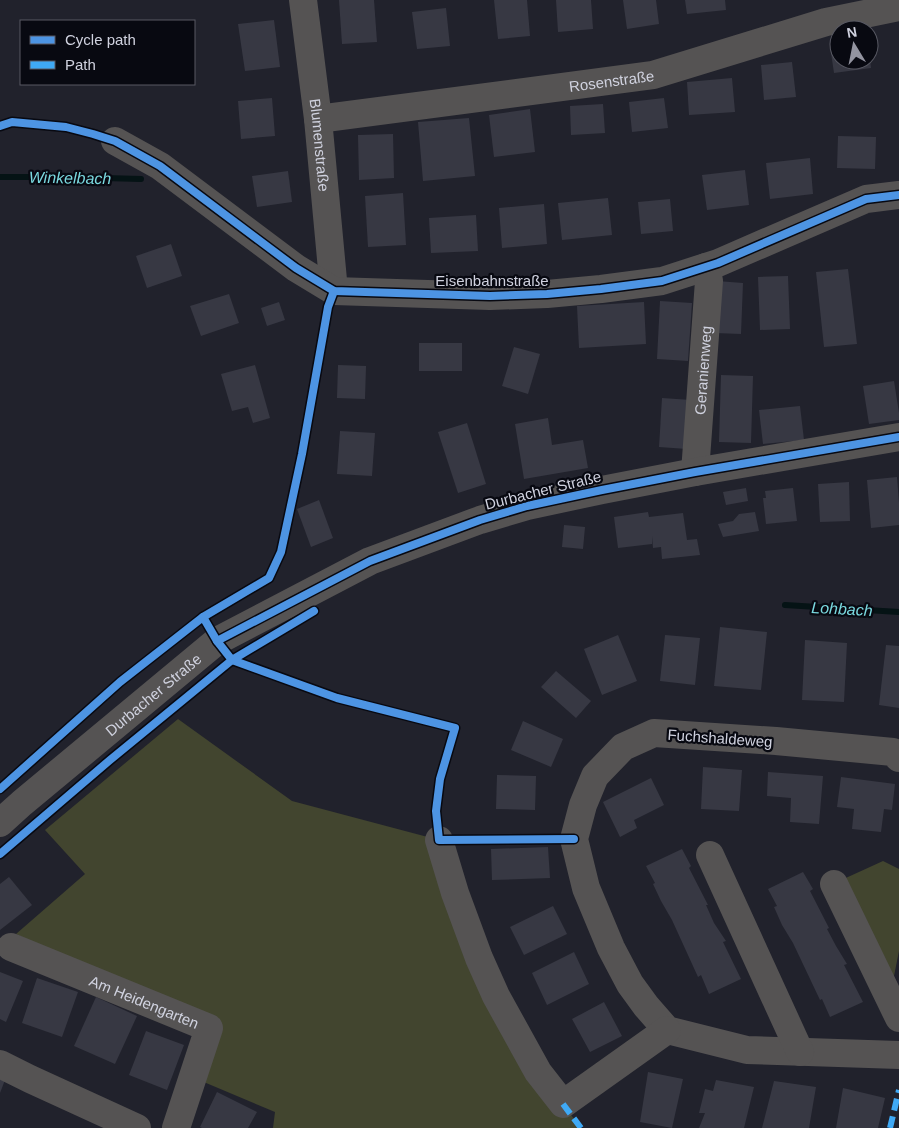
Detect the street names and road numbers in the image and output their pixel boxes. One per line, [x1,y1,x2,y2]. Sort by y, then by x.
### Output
street label: Rosenstraße [568,66,655,94]
street label: Blumenstraße [307,97,333,192]
street label: Eisenbahnstraße [435,272,549,289]
street label: Geranienweg [691,325,714,415]
street label: Durbacher Straße [483,467,603,513]
street label: Durbacher Straße [102,650,204,739]
street label: Fuchshaldeweg [667,726,773,750]
street label: Am Heidengarten [87,972,202,1032]

